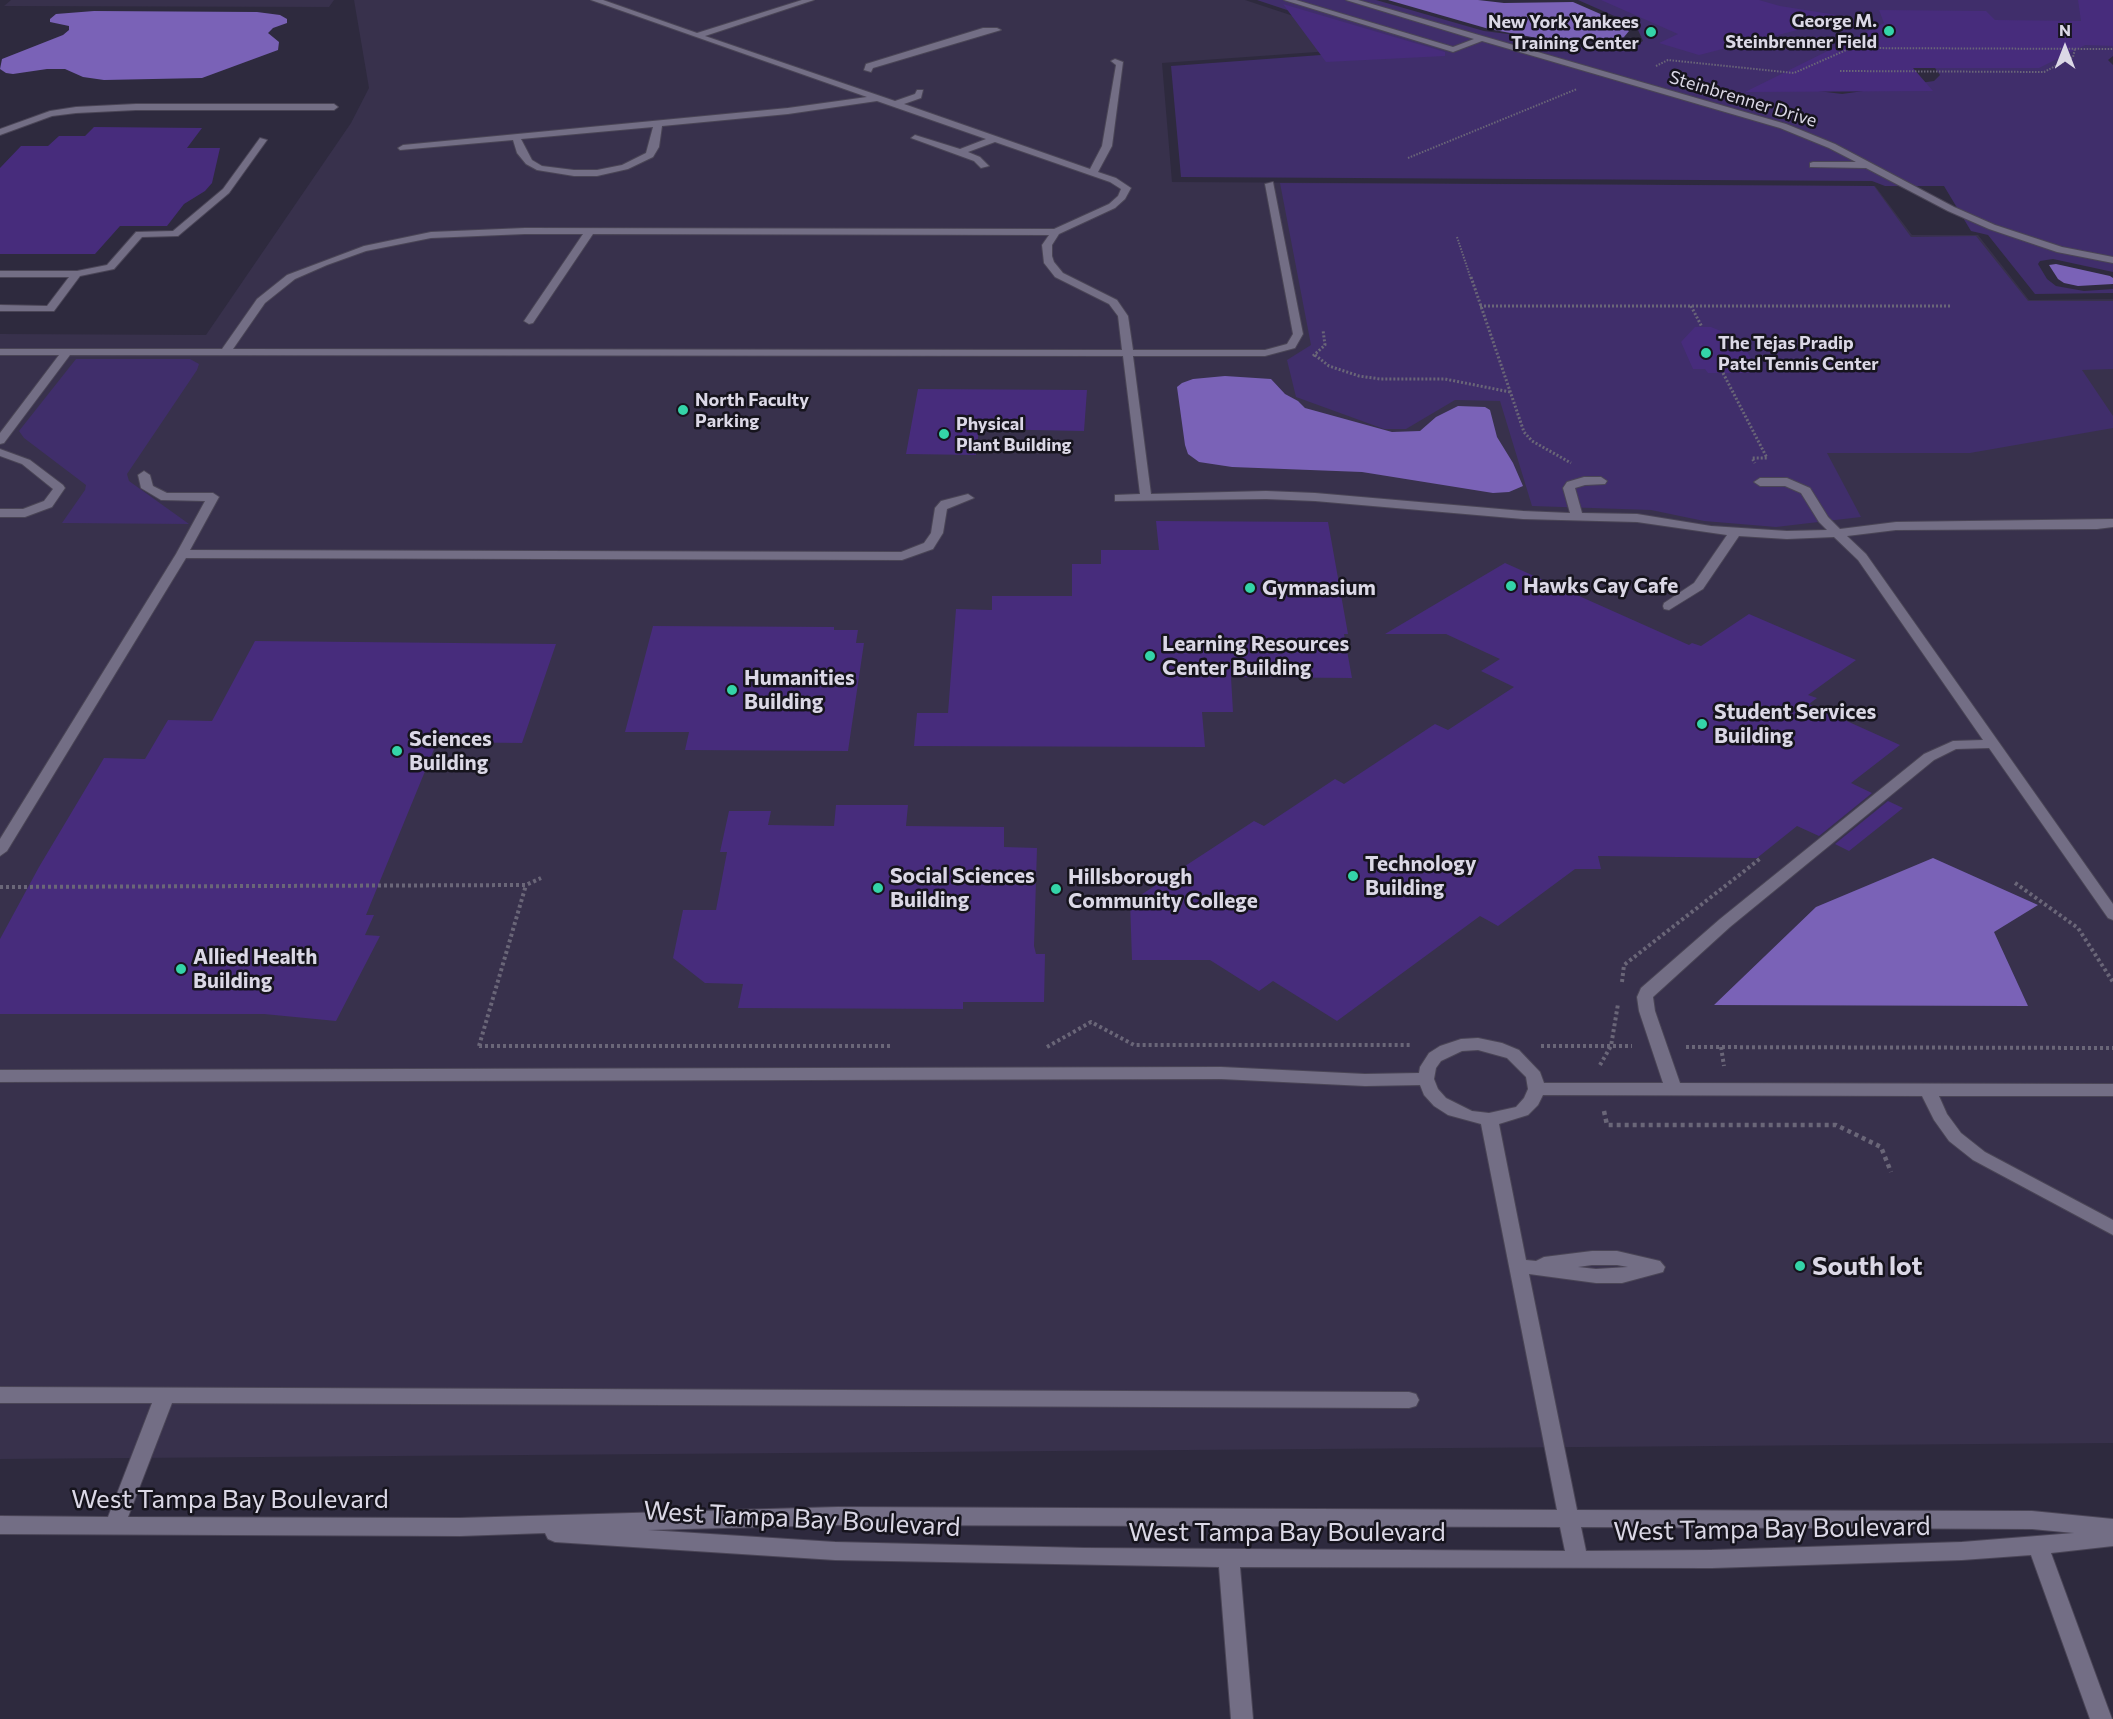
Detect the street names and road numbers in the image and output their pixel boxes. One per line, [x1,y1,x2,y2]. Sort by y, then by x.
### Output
street label: Steinbrenner Drive [1667,66,1819,132]
street label: West Tampa Bay Boulevard [71,1483,389,1515]
street label: West Tampa Bay Boulevard [643,1495,961,1543]
street label: West Tampa Bay Boulevard [1613,1511,1931,1547]
street label: West Tampa Bay Boulevard [1128,1516,1446,1548]

